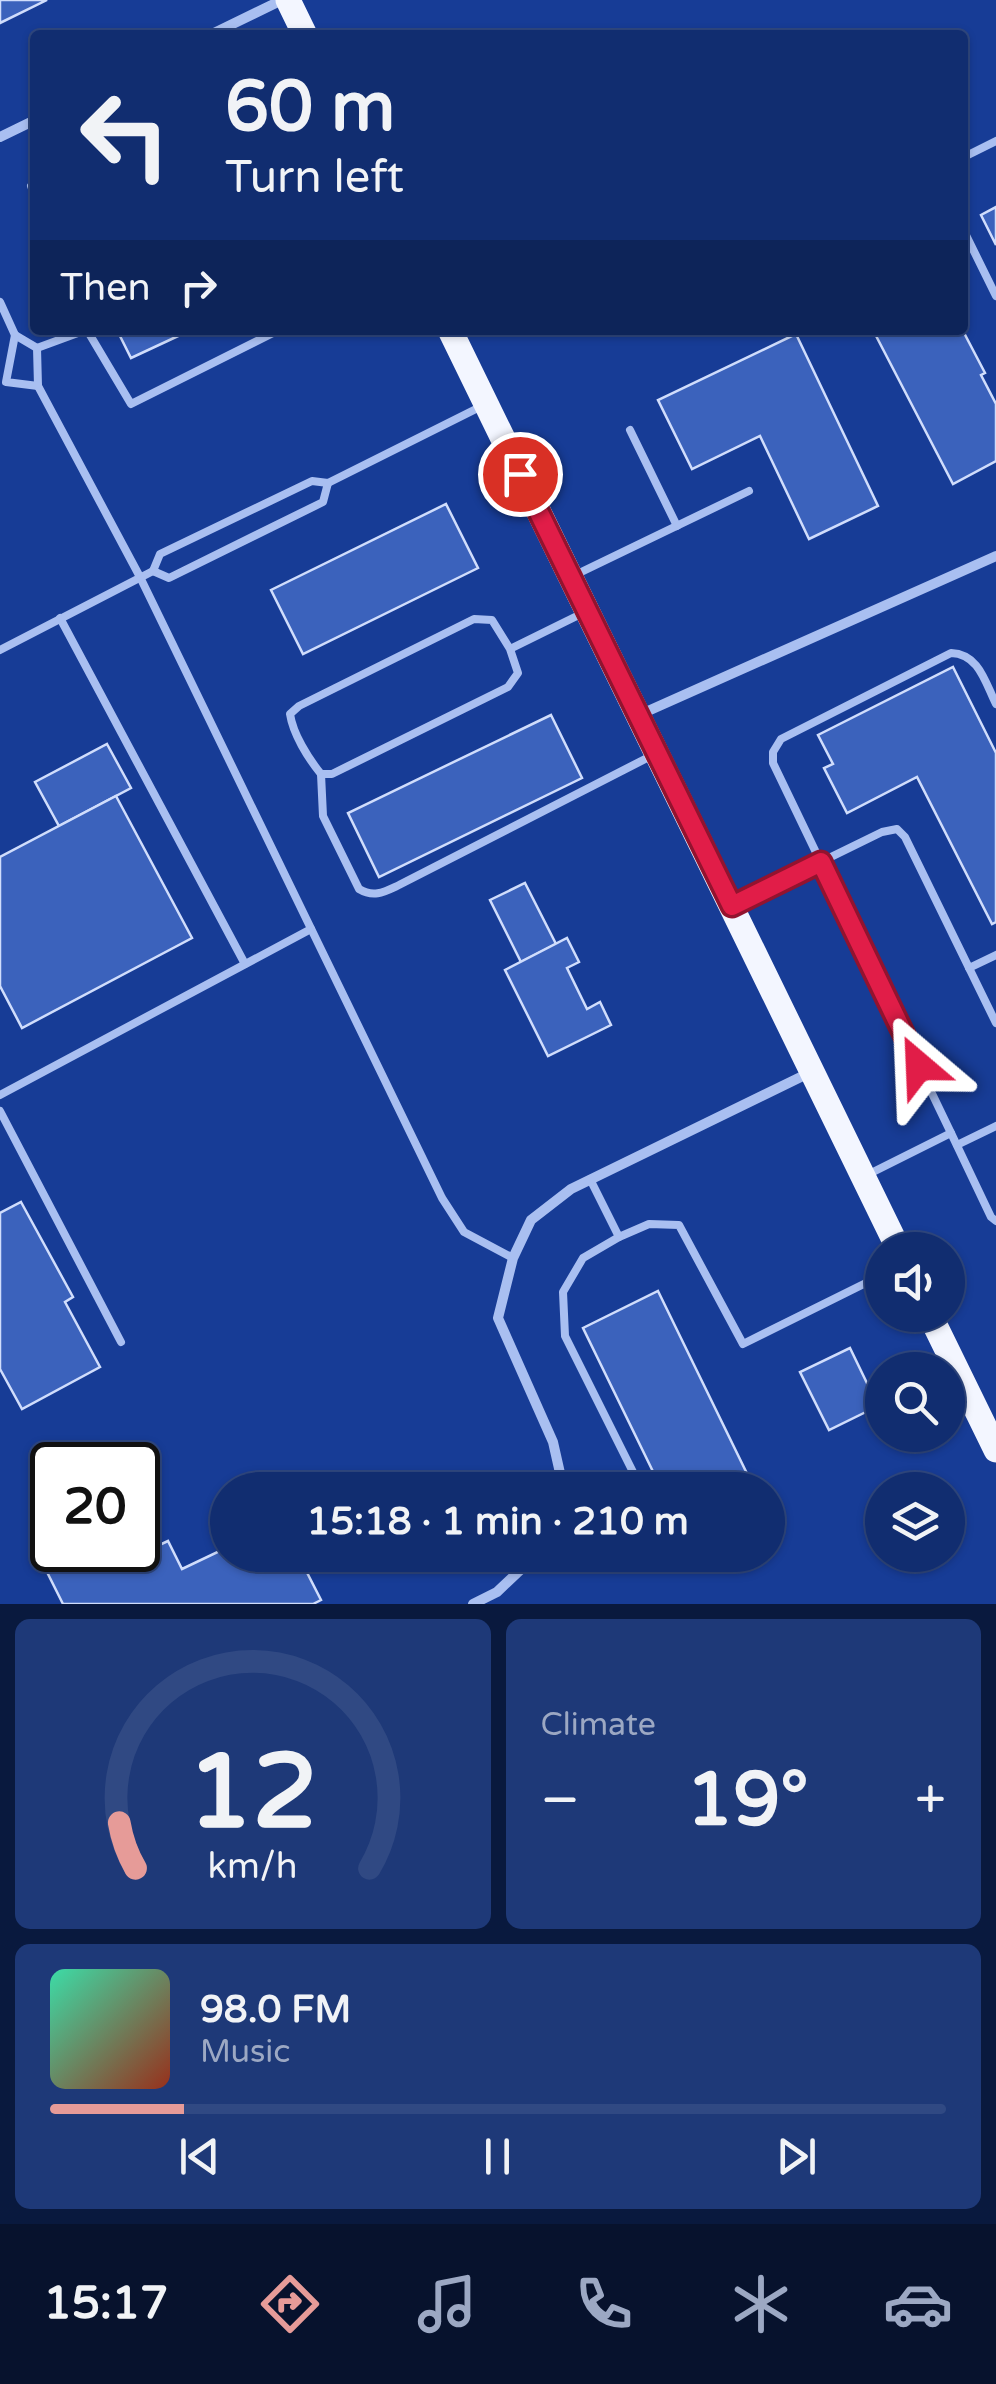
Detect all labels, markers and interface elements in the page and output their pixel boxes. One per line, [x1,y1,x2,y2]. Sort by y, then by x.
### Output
text: 60 m [225,66,395,150]
icon: left [60,70,190,200]
text: Turn left [225,151,404,205]
icon: right [171,260,226,315]
text: Then [60,265,151,311]
pin [478,432,563,517]
icon: arrive [493,447,548,502]
position arrow [867,1014,971,1118]
map controls [865,1232,965,1572]
button: sound [865,1232,965,1332]
button: search [865,1352,965,1452]
speed limit sign: 20 [30,1442,160,1572]
button: layers [865,1472,965,1572]
text: 15:18 · 1 min · 210 m [306,1499,689,1545]
text: Climate [541,1706,656,1744]
text: 12 [187,1731,318,1856]
text: 19° [686,1755,809,1845]
text: − [541,1768,580,1834]
text: + [915,1768,946,1834]
text: km/h [208,1845,298,1888]
text: 98.0 FM [200,1987,351,2033]
text: Music [200,2033,290,2071]
icon: previous [172,2129,227,2184]
icon: pause [470,2129,525,2184]
icon: next [769,2129,824,2184]
icon: directions [255,2269,325,2339]
icon: music [412,2269,482,2339]
icon: phone [569,2269,639,2339]
icon: climate [726,2269,796,2339]
icon: car [883,2269,953,2339]
text: 15:17 [43,2277,168,2331]

